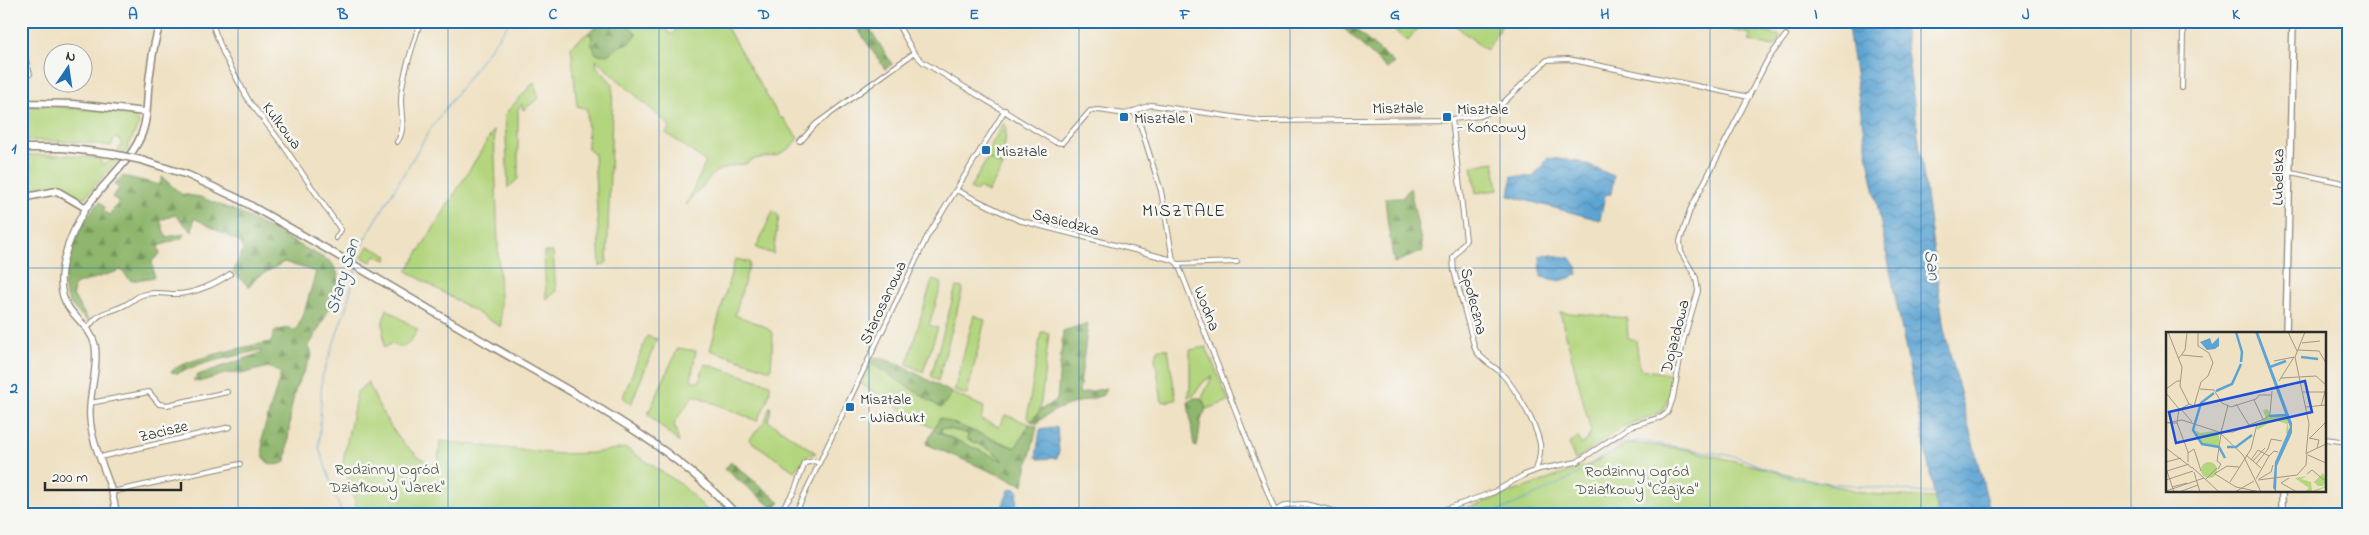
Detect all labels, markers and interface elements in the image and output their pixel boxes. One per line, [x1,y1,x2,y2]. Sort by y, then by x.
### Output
text: A [128,3,138,27]
text: B [337,3,349,27]
text: C [549,3,558,27]
text: D [757,3,770,27]
text: E [969,3,979,27]
text: F [1179,3,1191,27]
text: G [1390,3,1400,27]
text: H [1600,3,1610,27]
text: I [1814,3,1818,27]
text: J [2022,3,2030,27]
text: K [2232,3,2241,27]
north arrow [42,42,92,92]
text: N [64,46,78,68]
street label: Kulkowa [256,97,307,155]
street label: Misztale [1372,97,1425,121]
place label: Misztale - Końcowy [1457,98,1526,140]
place label: Misztale I [1134,107,1193,131]
marker: Misztale I [1118,111,1130,123]
marker: Misztale - Końcowy [1441,111,1453,123]
text: 1 [11,137,17,161]
place label: Misztale [996,140,1048,164]
marker: Misztale [980,144,992,156]
street label: Lubelska [2267,148,2291,206]
district label: MISZTALE [1142,199,1226,225]
street label: Sąsiedzka [1029,202,1102,243]
water label: Stary San [320,235,368,317]
water label: San [1916,248,1946,283]
street label: Starosanowa [854,257,914,349]
street label: Społeczna [1453,266,1493,337]
street label: Wodna [1187,283,1226,335]
street label: Dojazdowa [1655,297,1697,377]
inset map [2166,332,2326,492]
text: 2 [9,377,18,401]
place label: Misztale - Wiadukt [860,388,926,430]
marker: Misztale - Wiadukt [844,401,856,413]
street label: Zacisze [137,414,191,449]
park label: Rodzinny Ogród Działkowy "Jarek" [328,458,445,500]
scale bar [45,460,181,492]
park label: Rodzinny Ogród Działkowy "Czajka" [1575,460,1699,502]
text: 200 m [52,467,88,489]

